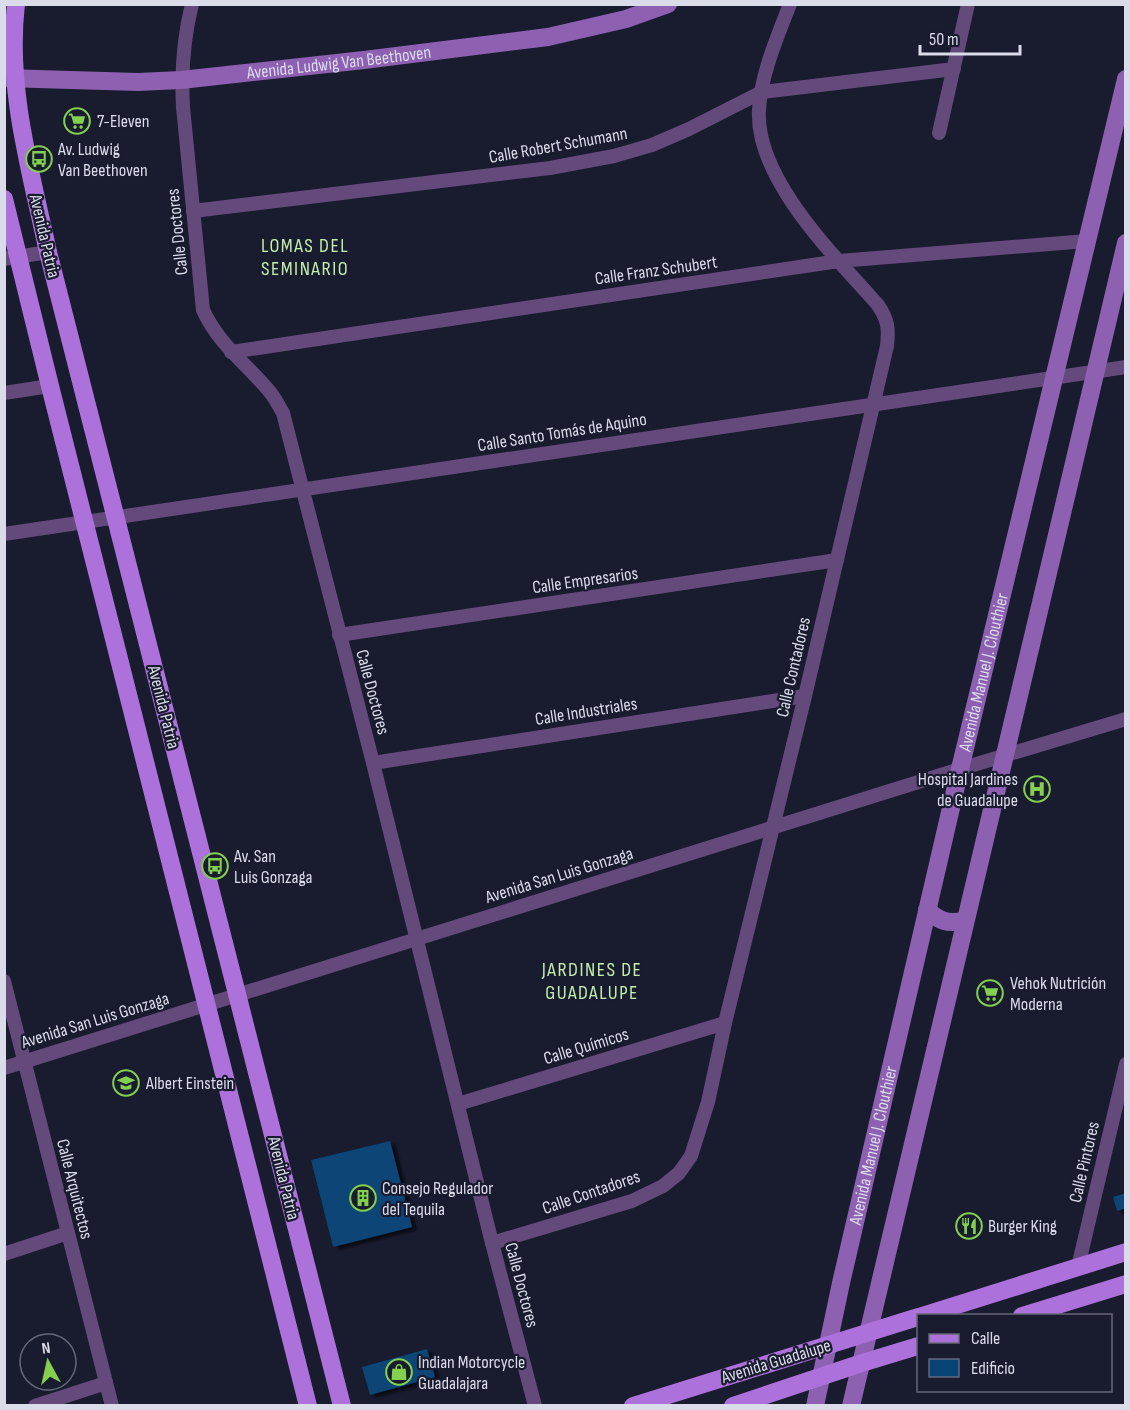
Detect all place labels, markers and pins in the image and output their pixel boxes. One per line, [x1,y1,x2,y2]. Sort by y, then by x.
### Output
supermarket icon: 7-Eleven [62,106,92,136]
place label: 7-Eleven [97,111,150,132]
place label: Av. Ludwig Van Beethoven [57,139,148,181]
bus stop icon: Av. Ludwig Van Beethoven [24,144,54,174]
place label: Hospital Jardines de Guadalupe [918,769,1018,811]
hospital icon: Hospital Jardines de Guadalupe [1022,774,1052,804]
place label: Av. San Luis Gonzaga [233,846,312,888]
bus stop icon: Av. San Luis Gonzaga [200,851,230,881]
place label: Vehok Nutrición Moderna [1010,973,1106,1015]
supermarket icon: Vehok Nutrición Moderna [975,978,1005,1008]
school or university icon: Albert Einstein [111,1068,141,1098]
place label: Albert Einstein [145,1073,234,1094]
place label: Consejo Regulador del Tequila [382,1178,493,1220]
building icon: Consejo Regulador del Tequila [348,1183,378,1213]
restaurant icon: Burger King [954,1211,984,1241]
place label: Burger King [988,1216,1057,1237]
place label: Indian Motorcycle Guadalajara [418,1352,525,1394]
shop icon: Indian Motorcycle Guadalajara [384,1357,414,1387]

